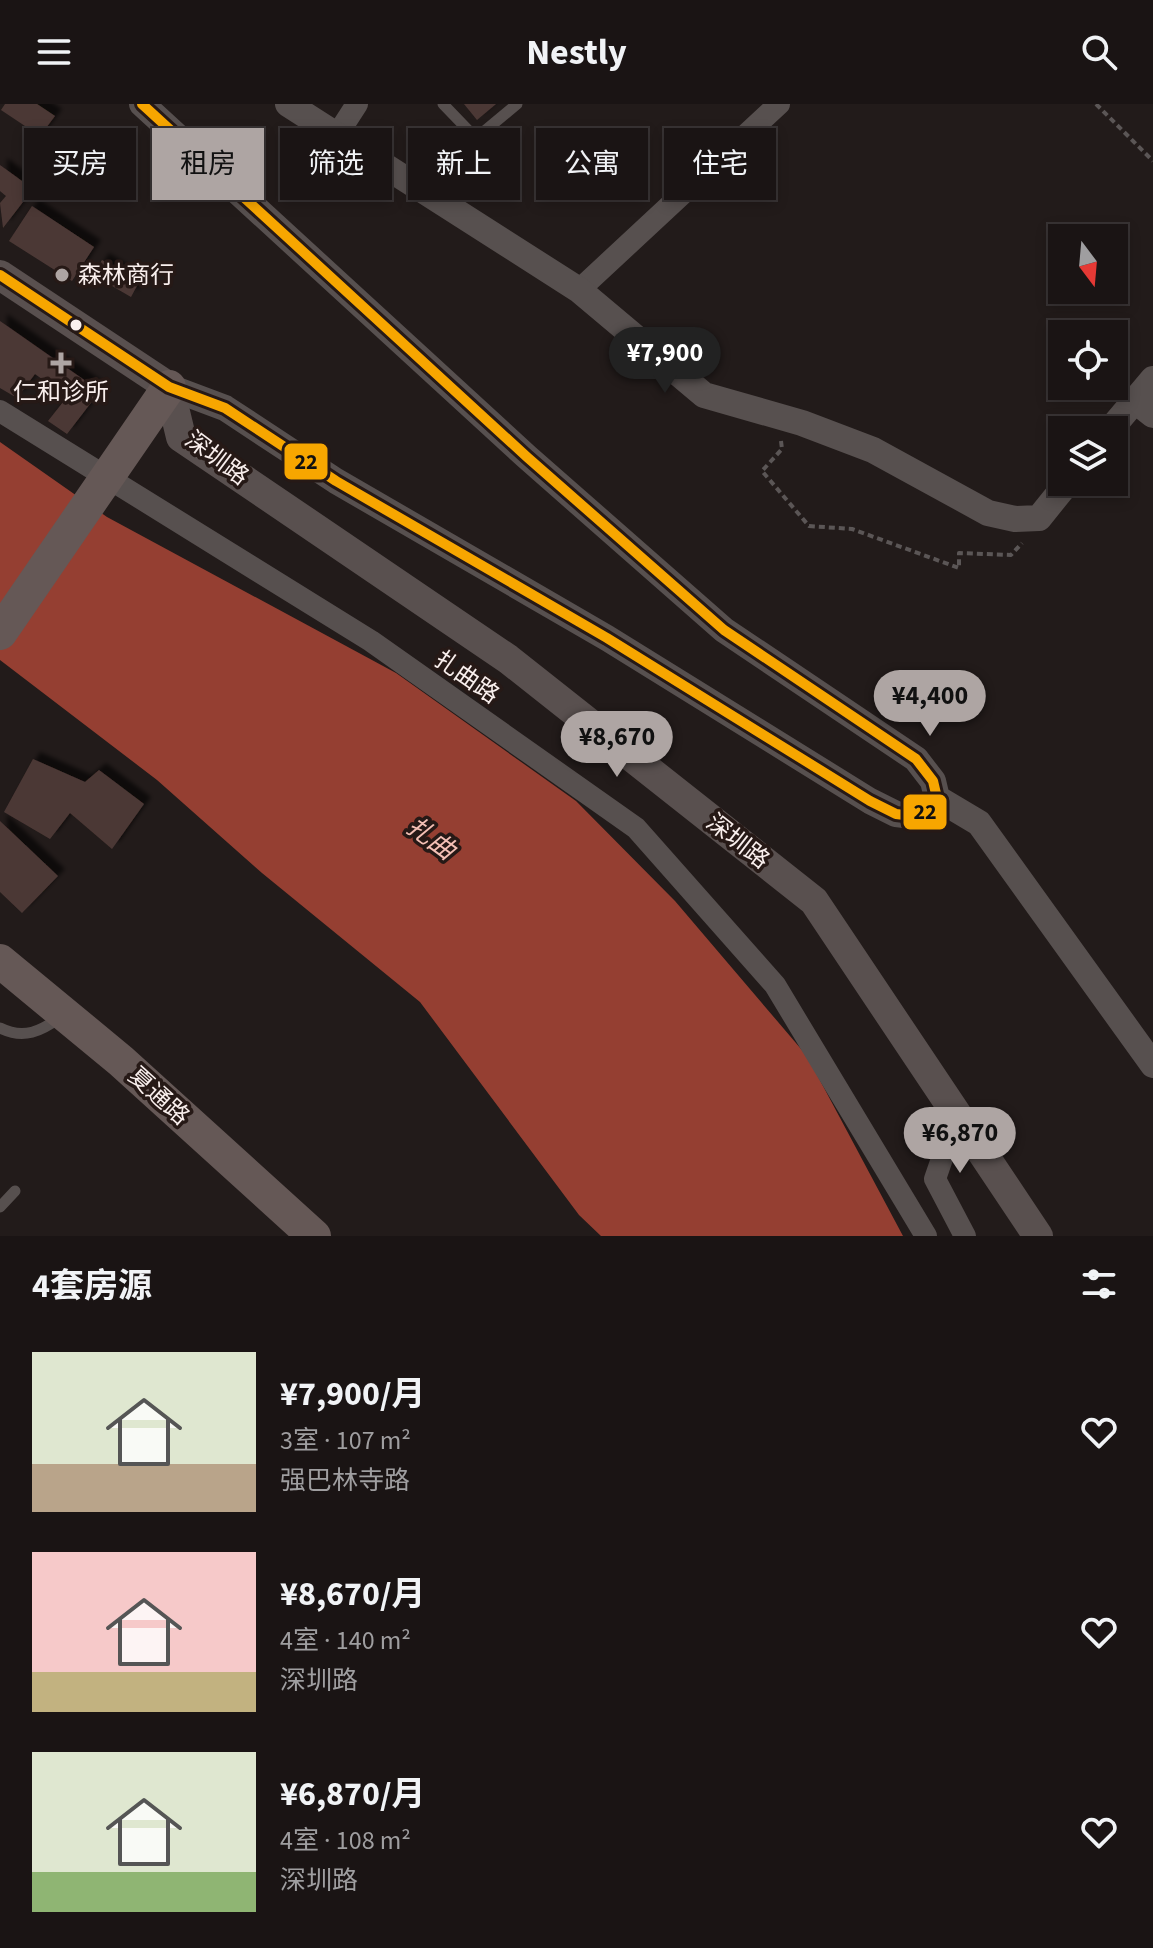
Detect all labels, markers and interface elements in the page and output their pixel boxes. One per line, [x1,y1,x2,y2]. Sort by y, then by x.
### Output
text: Nestly [526,27,627,78]
icon: menu [32,30,76,74]
icon: search [1077,30,1121,74]
chip: 买房 [24,128,136,200]
chip: 租房 [152,128,264,200]
chip: 筛选 [280,128,392,200]
chip: 新上 [408,128,520,200]
chip: 公寓 [536,128,648,200]
chip: 住宅 [664,128,776,200]
north arrow [1048,224,1128,304]
map controls [1048,224,1128,496]
place label: 森林商行 [78,258,174,293]
marker: 森林商行 [53,266,71,284]
unlabelled marker [68,317,84,333]
button: locate [1048,320,1128,400]
pin: ¥7,900 [600,327,730,395]
text: ¥7,900 [627,334,703,371]
marker: 仁和诊所 [50,352,72,374]
place label: 仁和诊所 [13,375,109,410]
button: layers [1048,416,1128,496]
street label: 深圳路 [177,423,256,494]
line badge: 22 [283,442,329,481]
text: 22 [294,446,318,478]
street label: 扎曲路 [427,642,506,712]
pin: ¥4,400 [865,670,995,738]
text: ¥4,400 [892,677,968,714]
pin: ¥8,670 [552,711,682,779]
text: ¥8,670 [579,718,655,755]
line badge: 22 [902,793,948,831]
text: 22 [913,796,937,828]
street label: 深圳路 [699,805,777,877]
water label: 扎曲 [399,808,464,870]
street label: 夏通路 [120,1059,197,1133]
pin: ¥6,870 [895,1107,1025,1175]
text: ¥6,870 [922,1114,998,1151]
text: 4套房源 [32,1262,152,1311]
icon: filters [1077,1262,1121,1306]
text: ¥7,900/月 [280,1370,426,1419]
icon: home [96,1384,192,1480]
icon: heart [1077,1410,1121,1454]
text: 3室 · 107 m² [280,1422,411,1459]
text: 强巴林寺路 [280,1462,410,1499]
text: ¥8,670/月 [280,1570,426,1619]
icon: home [96,1584,192,1680]
icon: heart [1077,1610,1121,1654]
text: 4室 · 140 m² [280,1622,411,1659]
text: 深圳路 [280,1662,358,1699]
text: ¥6,870/月 [280,1770,426,1819]
icon: home [96,1784,192,1880]
icon: heart [1077,1810,1121,1854]
text: 4室 · 108 m² [280,1822,411,1859]
text: 深圳路 [280,1862,358,1899]

